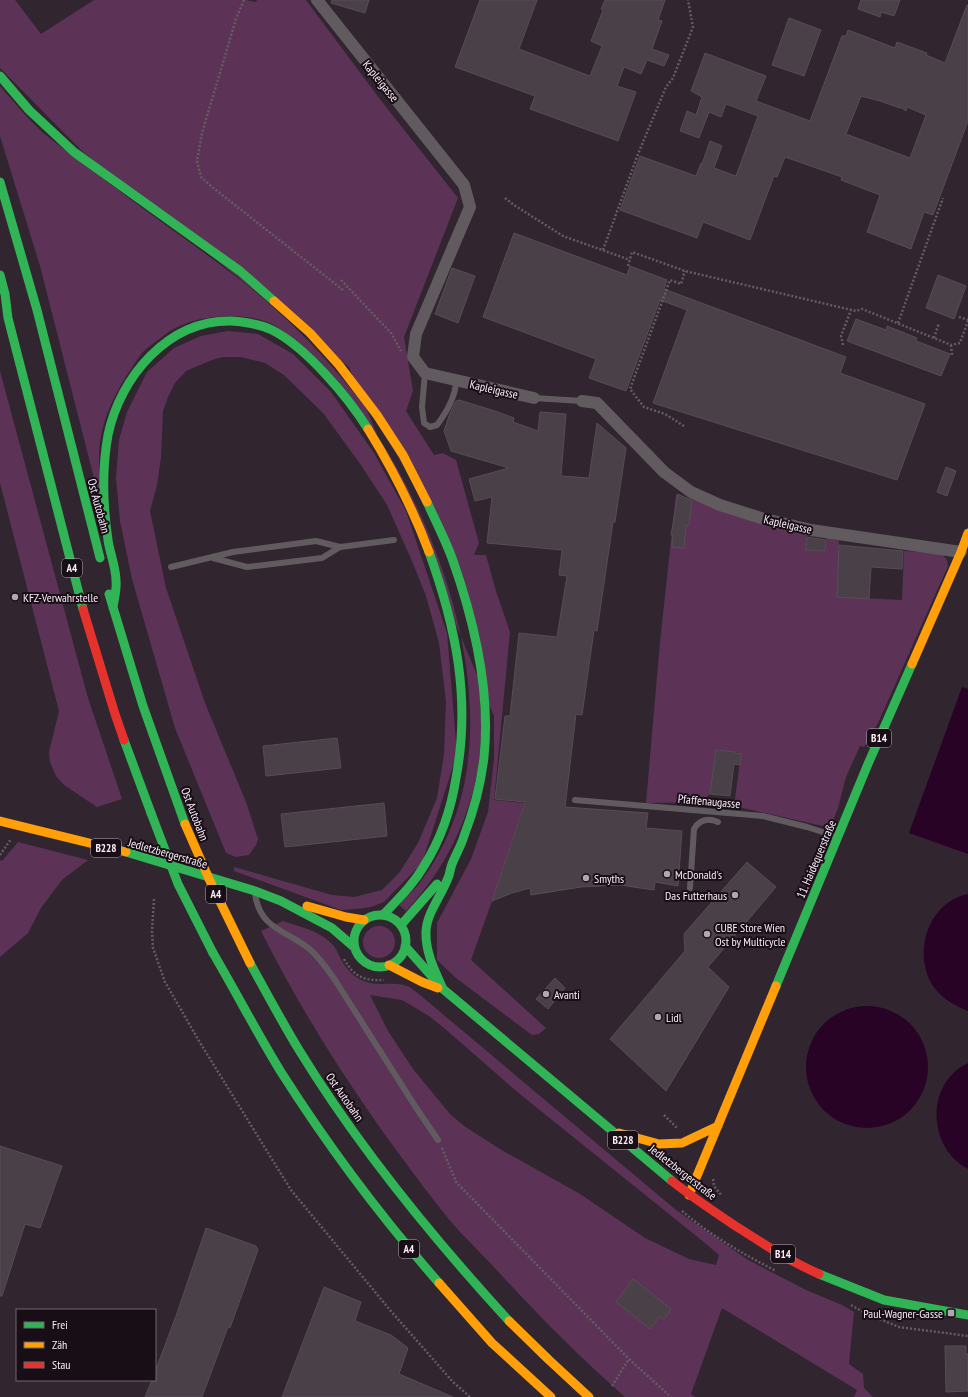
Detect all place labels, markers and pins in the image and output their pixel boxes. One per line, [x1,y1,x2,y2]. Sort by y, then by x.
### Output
place label: KFZ-Verwahrstelle [23,590,98,605]
marker: KFZ-Verwahrstelle [10,592,20,602]
place label: McDonald's [675,867,722,882]
marker: McDonald's [662,869,672,879]
place label: Smyths [594,871,624,886]
marker: Smyths [581,873,591,883]
place label: Das Futterhaus [665,888,727,903]
marker: Das Futterhaus [730,890,740,900]
place label: CUBE Store Wien Ost by Multicycle [715,920,786,949]
marker: CUBE Store Wien Ost by Multicycle [702,929,712,939]
place label: Avanti [554,987,580,1002]
marker: Avanti [541,989,551,999]
place label: Lidl [666,1010,682,1025]
marker: Lidl [653,1012,663,1022]
place label: Paul-Wagner-Gasse [863,1306,943,1321]
marker: Paul-Wagner-Gasse [946,1308,956,1318]

